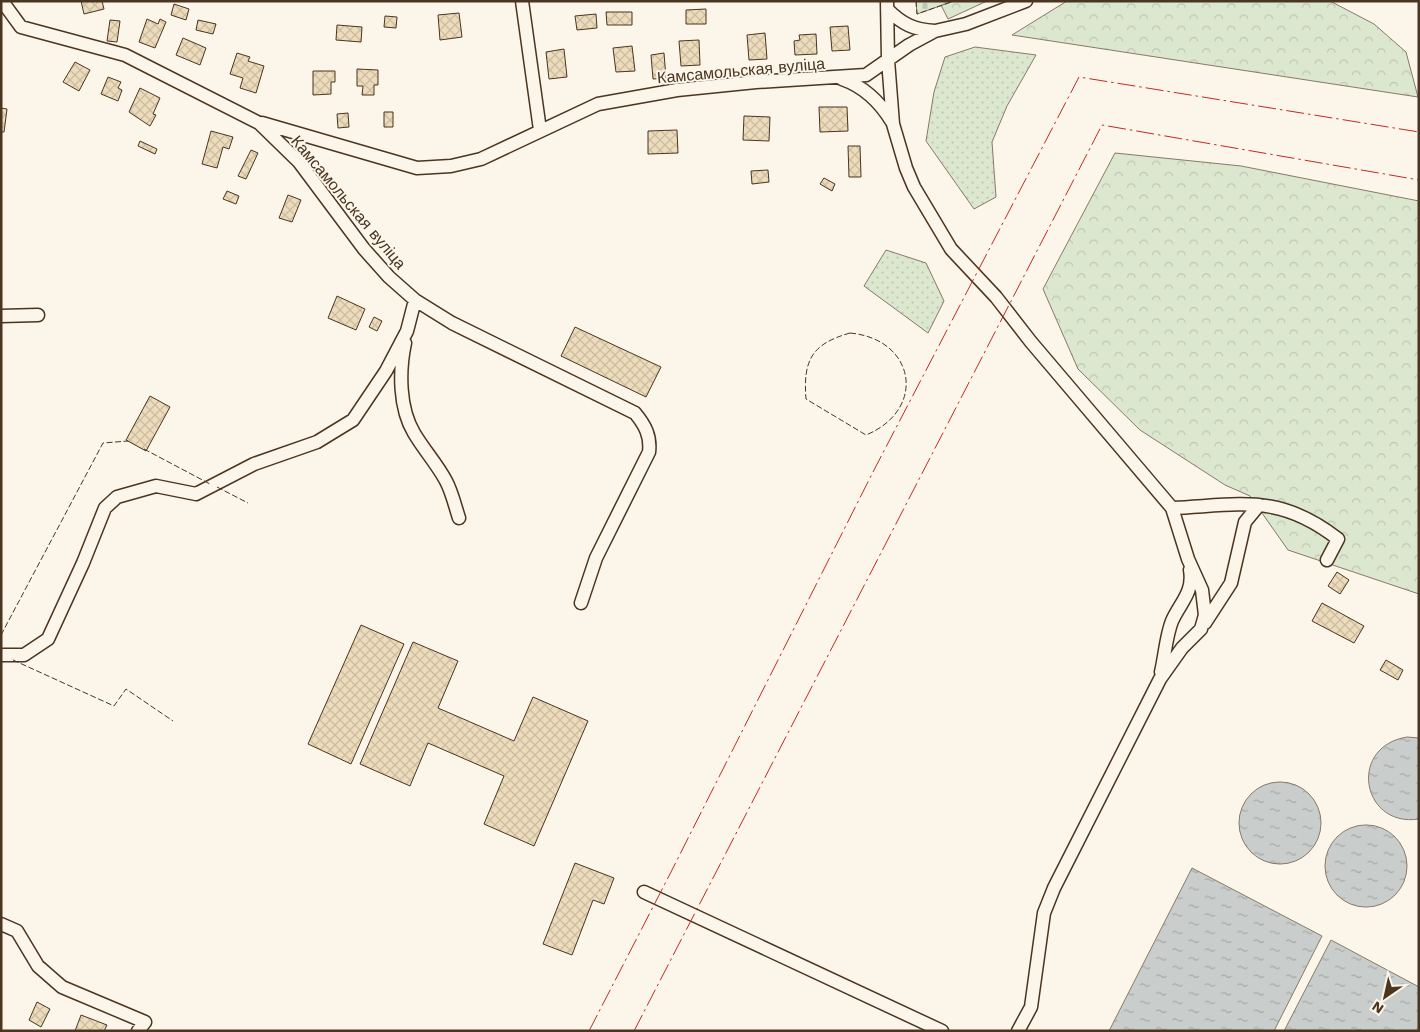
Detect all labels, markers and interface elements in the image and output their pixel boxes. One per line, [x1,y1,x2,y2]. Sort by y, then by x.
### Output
street label: Камсамольская вуліца [656,54,826,87]
street label: Камсамольская вуліца [287,132,410,273]
north arrow [1360,972,1410,1022]
text: N [1369,998,1387,1017]

